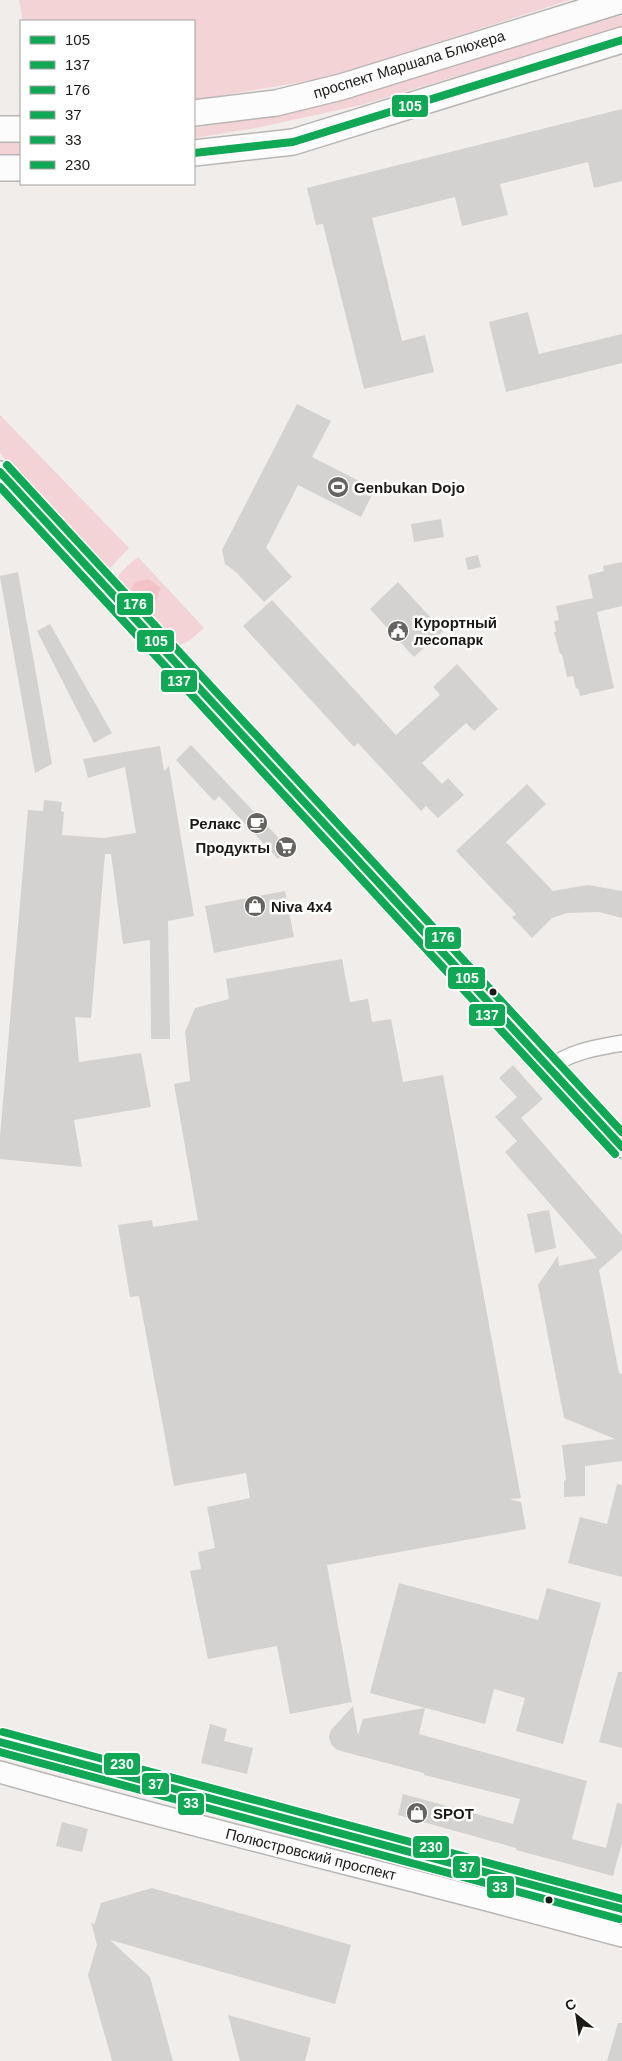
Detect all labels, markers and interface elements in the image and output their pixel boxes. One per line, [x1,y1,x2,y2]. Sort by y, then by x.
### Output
legend [20,20,195,185]
street label: проспект Маршала Блюхера [311,27,507,101]
text: 105 [65,31,90,48]
text: 137 [65,56,90,73]
text: 176 [65,81,90,98]
line badge: 105 [391,94,429,118]
text: 105 [398,98,422,114]
text: 37 [65,106,82,123]
text: 33 [65,131,82,148]
text: 230 [65,156,90,173]
sports icon: Genbukan Dojo [326,475,350,499]
place label: Genbukan Dojo [354,479,465,496]
line badge: 176 [116,592,154,616]
text: 176 [123,596,147,612]
place label: Курортный лесопарк [414,614,497,648]
public building icon: Курортный лесопарк [386,619,410,643]
line badge: 105 [136,629,175,653]
text: 105 [144,633,168,649]
line badge: 137 [160,669,198,693]
text: 137 [167,673,191,689]
cafe icon: Релакс [245,811,269,835]
place label: Релакс [190,815,241,832]
supermarket icon: Продукты [274,835,298,859]
place label: Продукты [195,839,270,856]
shop icon: Niva 4x4 [243,894,267,918]
place label: Niva 4x4 [271,898,333,915]
line badge: 176 [424,926,462,950]
text: 176 [431,929,455,945]
line badge: 105 [447,966,486,990]
text: 105 [455,970,479,986]
unlabelled marker [488,987,498,997]
line badge: 137 [468,1003,506,1027]
text: 137 [475,1007,499,1023]
line badge: 230 [103,1752,141,1776]
text: 230 [110,1756,134,1772]
line badge: 37 [141,1772,170,1796]
text: 37 [148,1776,164,1792]
line badge: 33 [177,1792,205,1816]
text: 33 [183,1795,199,1811]
shop icon: SPOT [405,1801,429,1825]
place label: SPOT [433,1805,474,1822]
street label: Полюстровский проспект [224,1825,398,1883]
line badge: 230 [412,1835,450,1859]
text: 230 [419,1839,443,1855]
line badge: 37 [452,1855,481,1879]
text: 37 [459,1859,475,1875]
line badge: 33 [486,1875,515,1899]
text: 33 [492,1879,508,1895]
unlabelled marker [544,1895,554,1905]
north arrow [552,1991,602,2041]
text: С [562,1995,579,2014]

